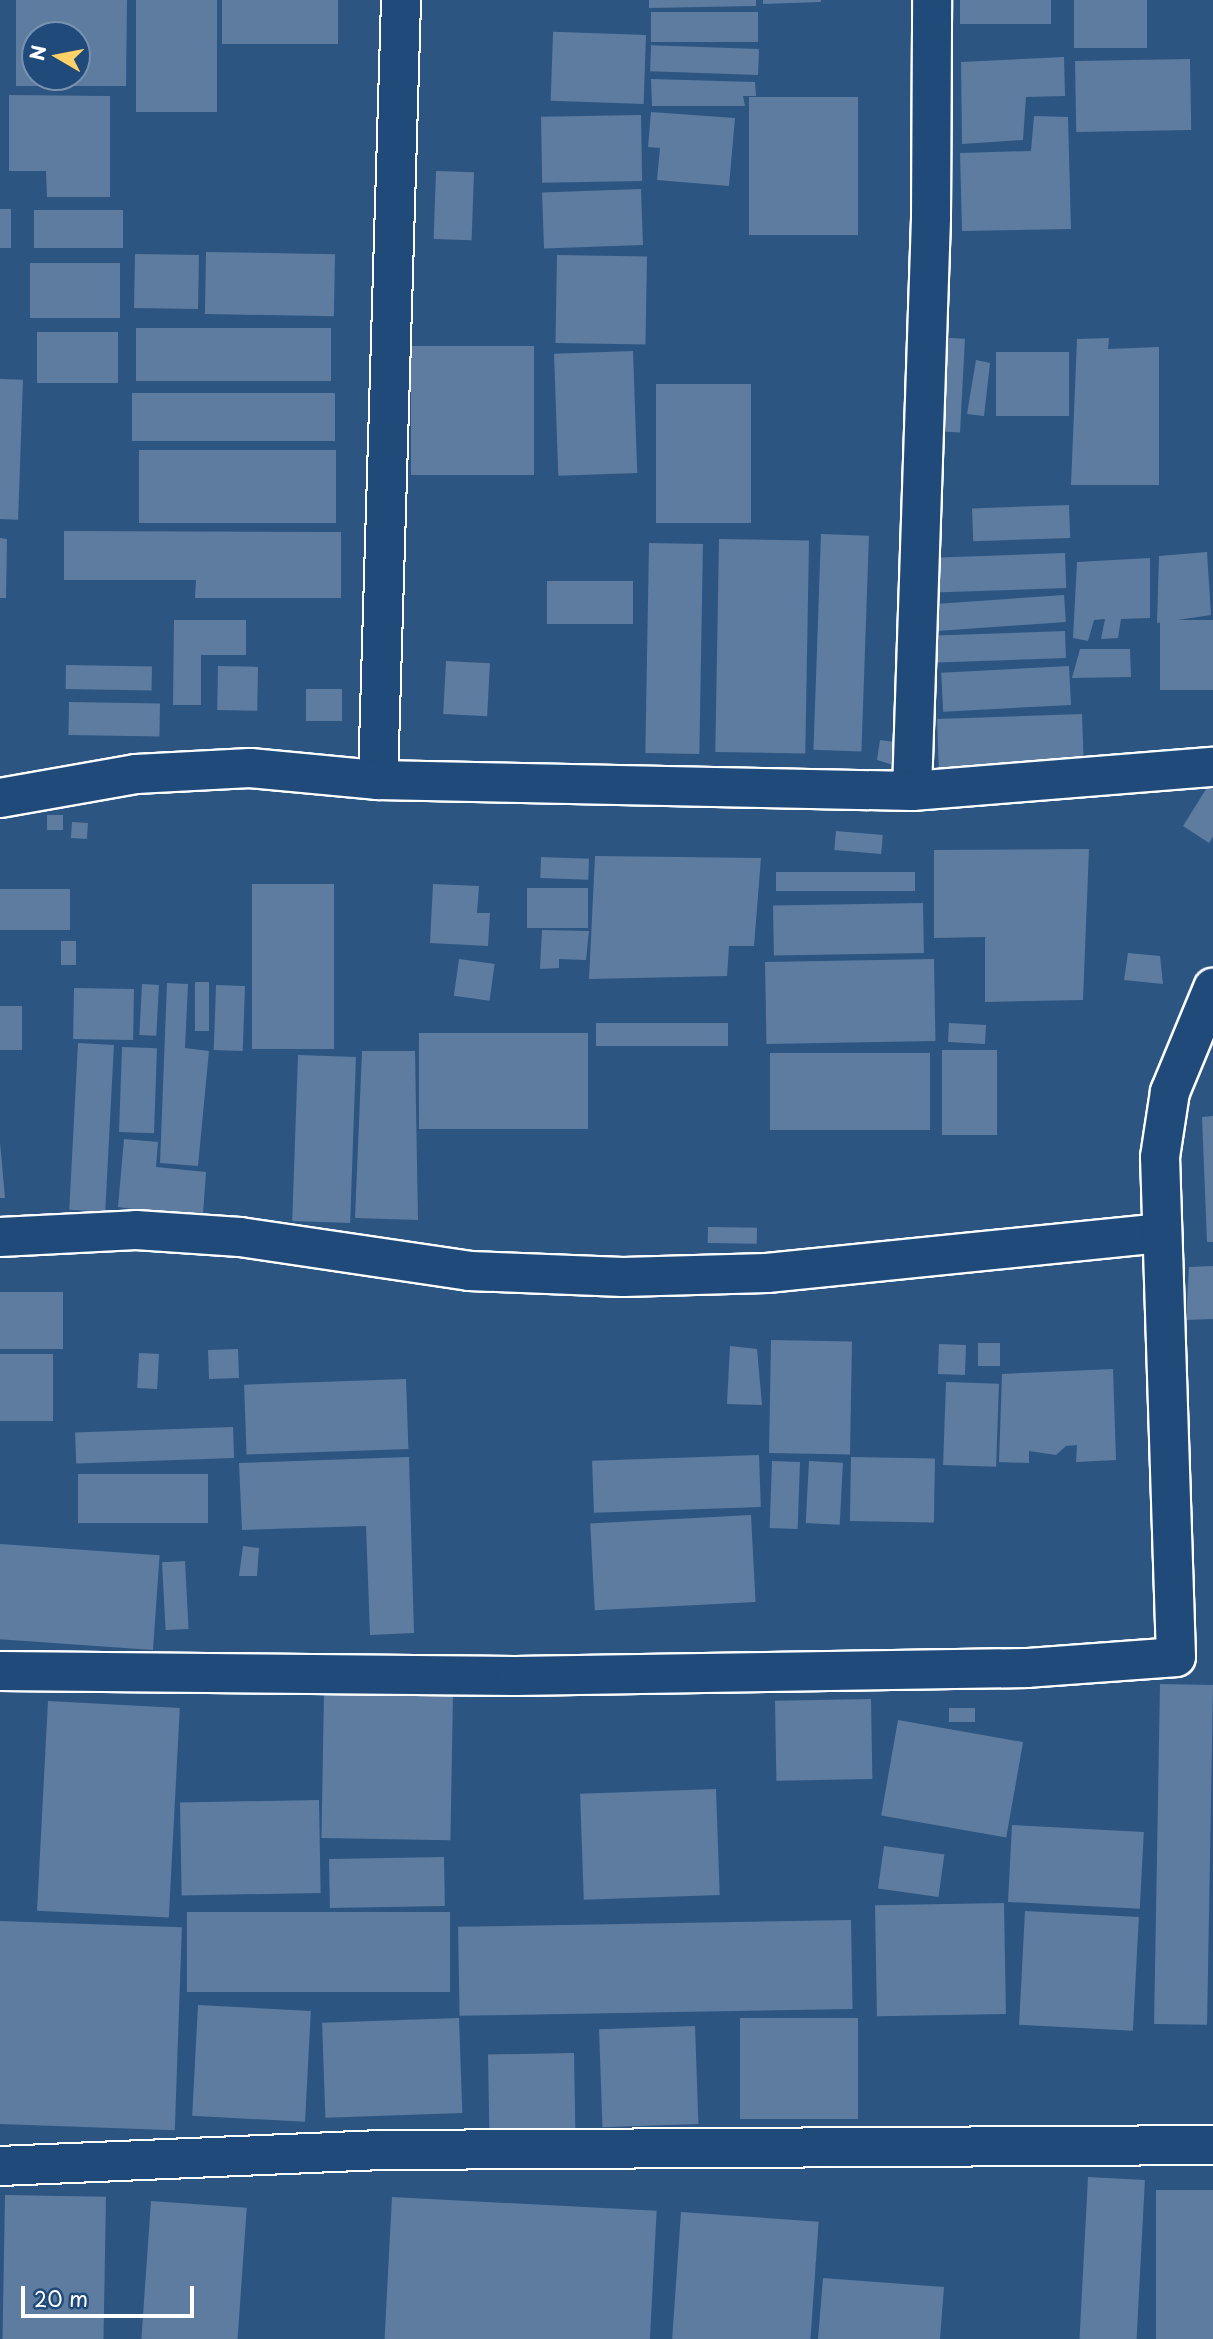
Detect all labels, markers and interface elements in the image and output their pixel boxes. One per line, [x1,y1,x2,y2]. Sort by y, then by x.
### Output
north arrow [21,21,91,91]
text: N [22,43,52,63]
scale bar [24,2272,198,2316]
text: 20 m [34,2282,88,2314]

